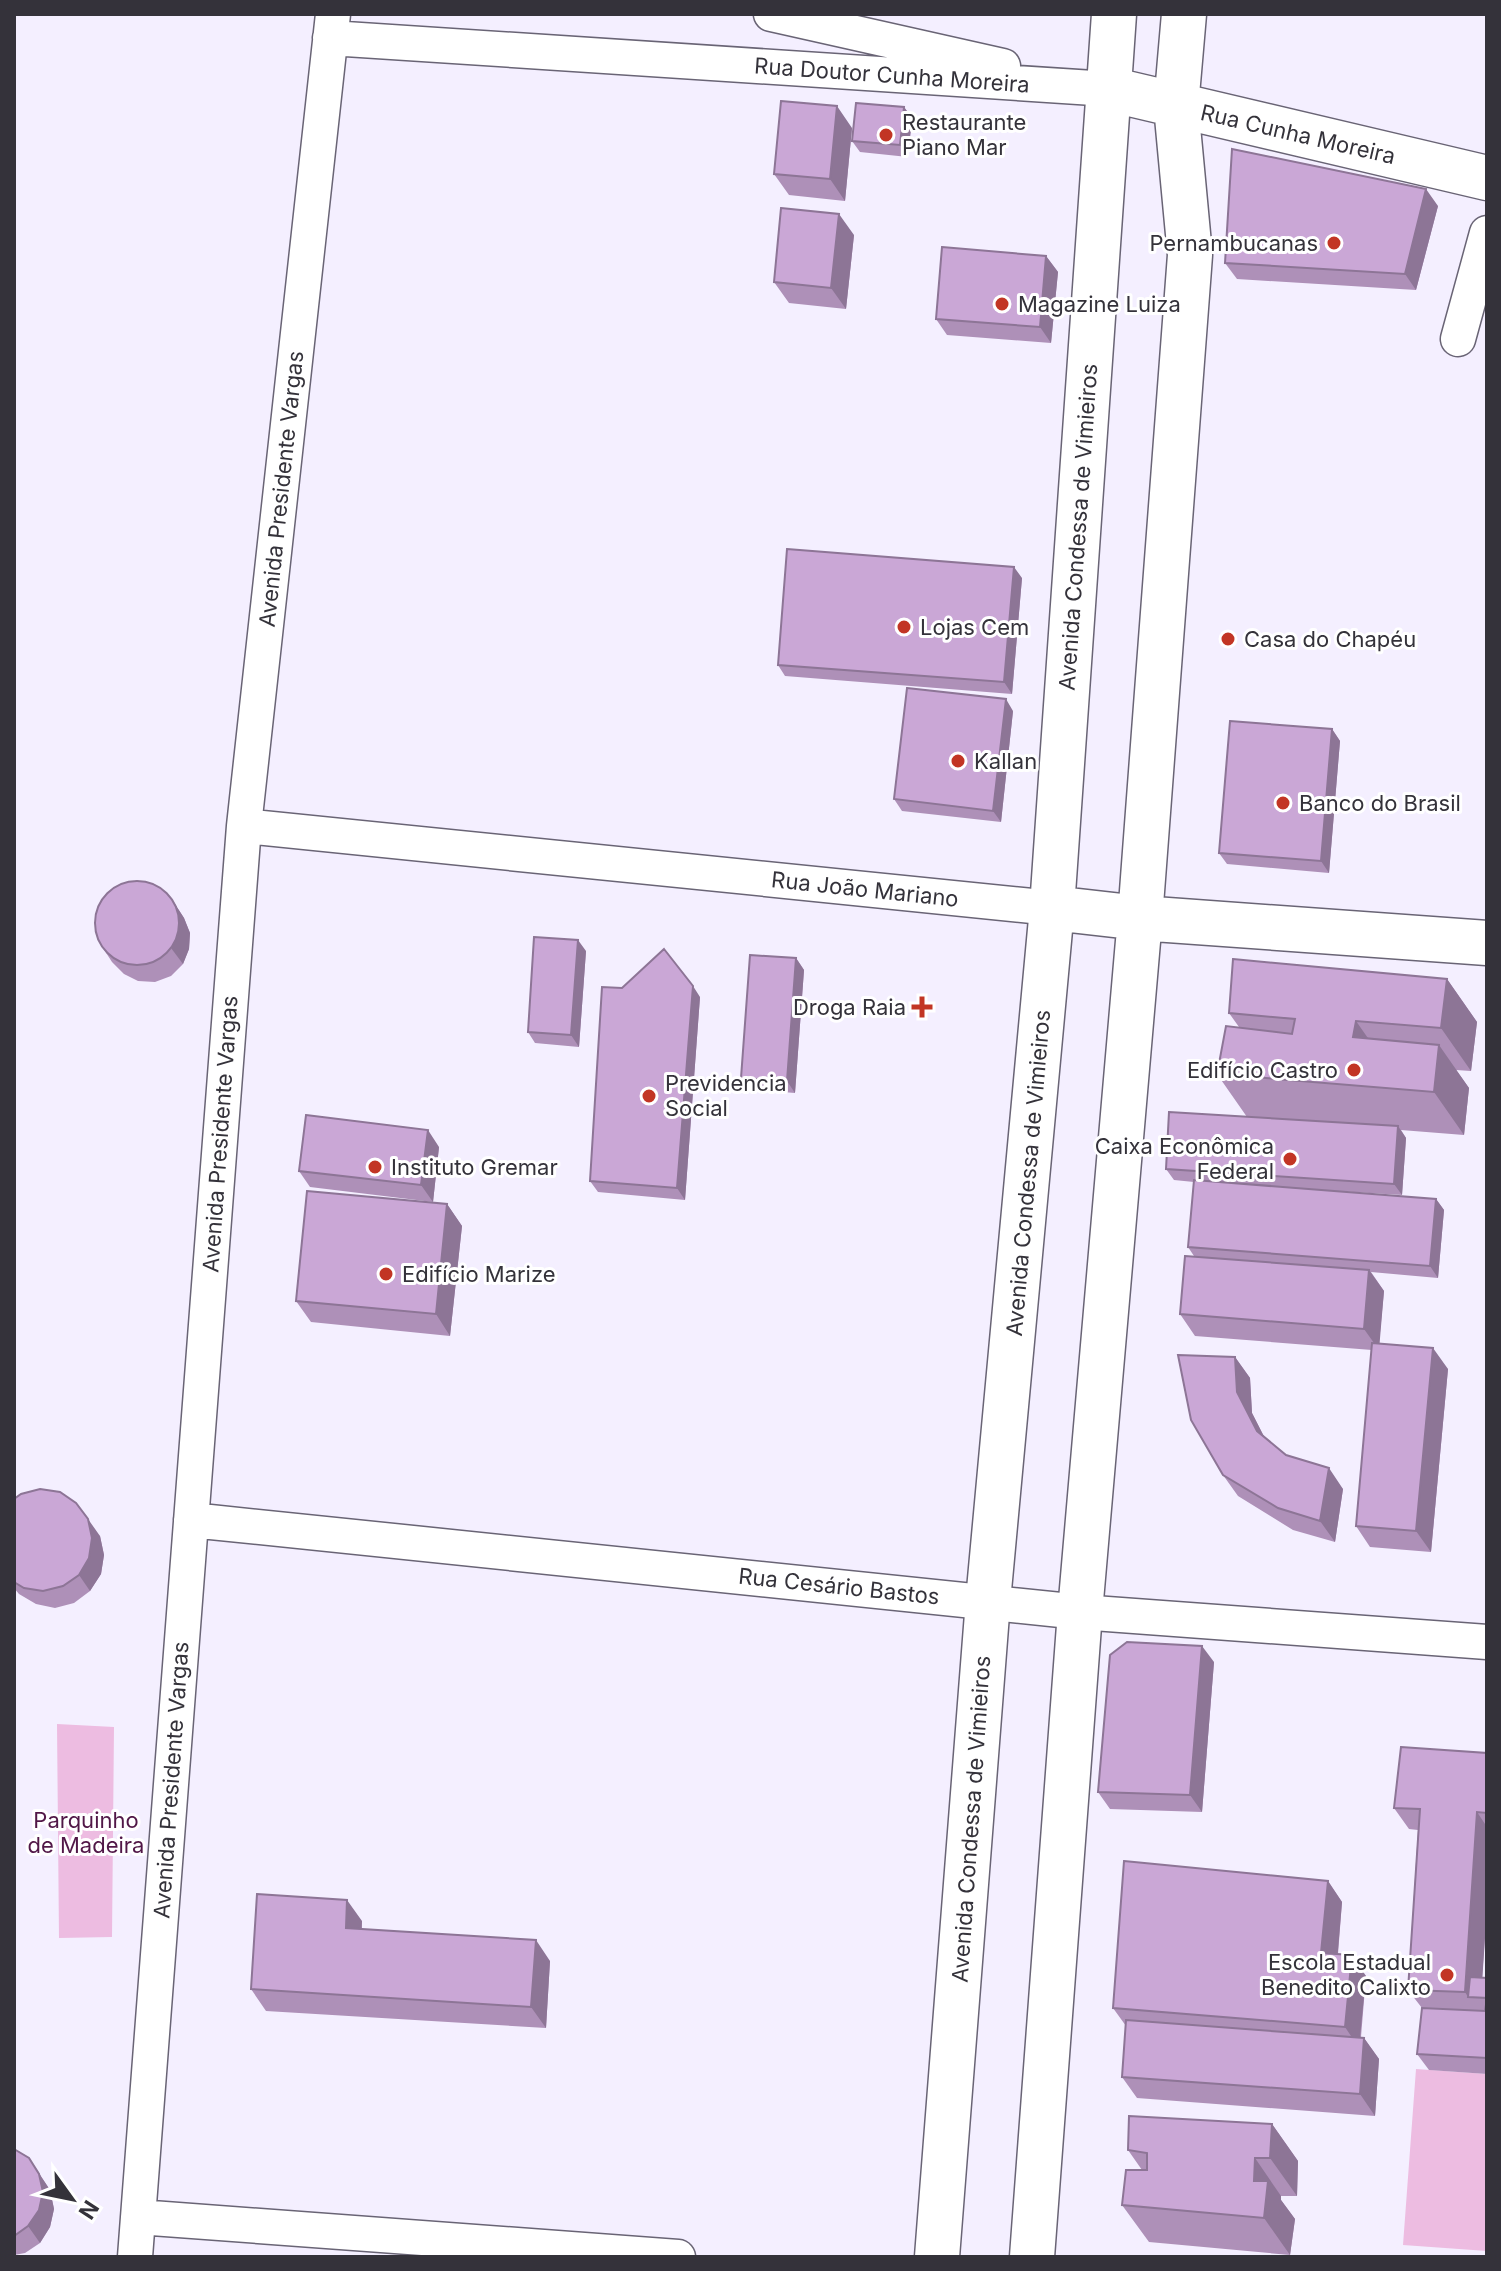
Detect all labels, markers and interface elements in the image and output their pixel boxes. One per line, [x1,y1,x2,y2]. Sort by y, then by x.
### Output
street label: Rua Doutor Cunha Moreira [754,52,1030,98]
street label: Rua Cunha Moreira [1198,99,1398,169]
place label: Restaurante Piano Mar [902,109,1026,160]
marker: Restaurante Piano Mar [877,126,895,144]
place label: Pernambucanas [1149,230,1318,256]
marker: Pernambucanas [1325,234,1343,252]
place label: Magazine Luiza [1018,291,1181,317]
marker: Magazine Luiza [993,295,1011,313]
street label: Avenida Presidente Vargas [254,350,308,628]
street label: Avenida Condessa de Vimieiros [1054,363,1102,691]
place label: Lojas Cem [920,614,1029,640]
marker: Lojas Cem [895,618,913,636]
place label: Casa do Chapéu [1244,626,1416,652]
marker: Casa do Chapéu [1219,630,1237,648]
place label: Kallan [974,748,1037,774]
marker: Kallan [949,752,967,770]
place label: Banco do Brasil [1299,790,1461,816]
marker: Banco do Brasil [1274,794,1292,812]
street label: Rua João Mariano [770,866,960,912]
place label: Droga Raia [793,994,906,1020]
street label: Avenida Presidente Vargas [197,995,243,1273]
marker: Droga Raia [913,998,931,1016]
street label: Avenida Condessa de Vimieiros [1001,1009,1055,1337]
place label: Edifício Castro [1187,1057,1338,1083]
marker: Edifício Castro [1345,1061,1363,1079]
place label: Previdencia Social [665,1070,787,1121]
marker: Previdencia Social [640,1087,658,1105]
place label: Caixa Econômica Federal [1095,1133,1274,1184]
marker: Caixa Econômica Federal [1281,1150,1299,1168]
place label: Instituto Gremar [391,1154,558,1180]
marker: Instituto Gremar [366,1158,384,1176]
place label: Edifício Marize [402,1261,556,1287]
marker: Edifício Marize [377,1265,395,1283]
street label: Rua Cesário Bastos [737,1563,941,1609]
street label: Avenida Presidente Vargas [148,1641,194,1919]
street label: Avenida Condessa de Vimieiros [947,1655,995,1983]
park label: Parquinho de Madeira [28,1807,144,1858]
place label: Escola Estadual Benedito Calixto [1261,1949,1431,2000]
marker: Escola Estadual Benedito Calixto [1438,1966,1456,1984]
north arrow [32,2159,112,2239]
text: N [73,2196,104,2224]

